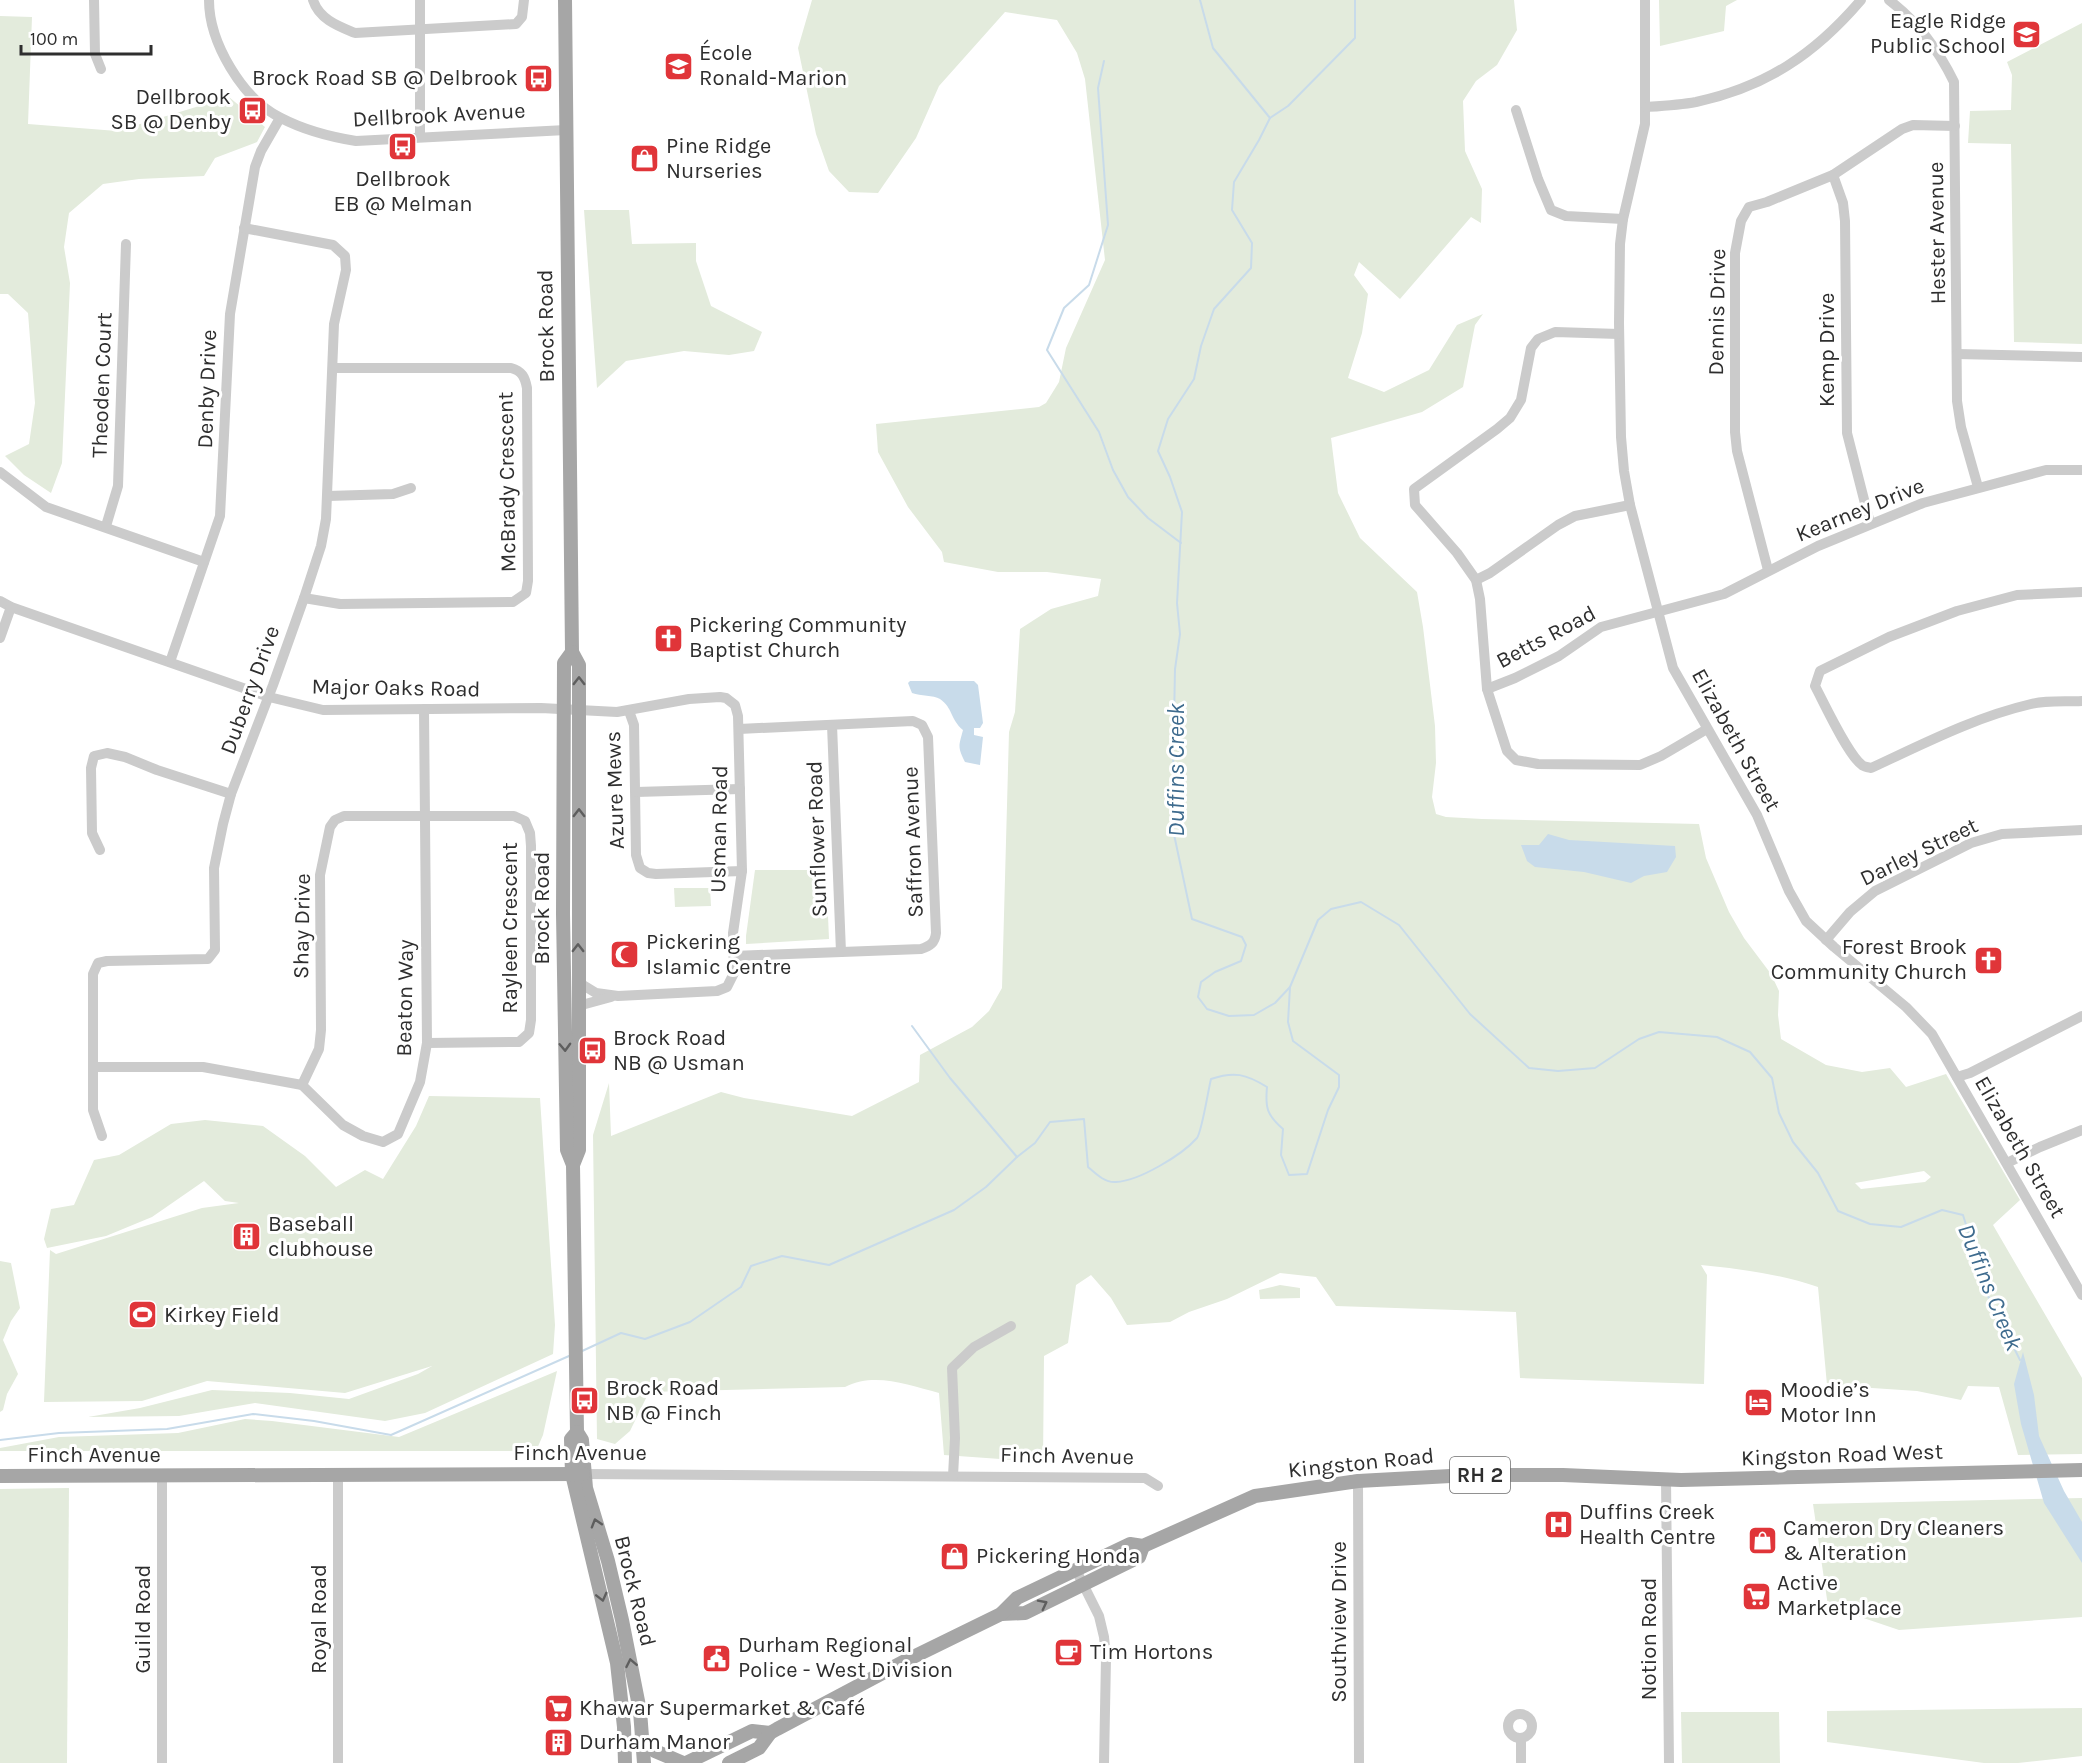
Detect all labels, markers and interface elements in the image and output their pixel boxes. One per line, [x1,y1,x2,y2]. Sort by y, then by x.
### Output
place label: Eagle Ridge Public School [1870,8,2006,59]
scale bar [21,18,152,56]
school or university icon: Eagle Ridge Public School [2011,18,2043,50]
text: 100 m [30,28,78,50]
place label: École Ronald-Marion [699,39,847,91]
school or university icon: École Ronald-Marion [662,50,694,82]
bus stop icon: Brock Road SB @ Delbrook [523,62,555,94]
place label: Brock Road SB @ Delbrook [252,65,518,91]
place label: Dellbrook SB @ Denby [111,84,231,135]
bus stop icon: Dellbrook SB @ Denby [236,94,268,126]
street label: Dellbrook Avenue [352,97,526,133]
bus stop icon: Dellbrook EB @ Melman [387,131,419,163]
place label: Pine Ridge Nurseries [666,133,771,184]
shop icon: Pine Ridge Nurseries [629,143,661,175]
street label: Hester Avenue [1923,161,1951,305]
place label: Dellbrook EB @ Melman [333,166,473,217]
street label: Dennis Drive [1703,248,1731,376]
street label: Brock Road [532,269,560,383]
street label: Kemp Drive [1814,293,1840,407]
street label: Theoden Court [86,312,118,458]
street label: Denby Drive [192,329,222,449]
street label: McBrady Crescent [492,391,522,573]
street label: Kearney Drive [1792,472,1928,548]
street label: Betts Road [1492,600,1600,674]
place label: Pickering Community Baptist Church [689,612,907,663]
street label: Duberry Drive [215,622,285,758]
church icon: Pickering Community Baptist Church [652,622,684,654]
street label: Elizabeth Street [1686,664,1786,816]
street label: Major Oaks Road [311,674,481,702]
one-way arrow [573,676,585,685]
water label: Duffins Creek [1162,702,1190,837]
street label: Azure Mews [600,730,630,850]
street label: Sunflower Road [801,760,833,918]
street label: Usman Road [705,765,733,893]
street label: Saffron Avenue [897,766,929,918]
one-way arrow [573,809,585,818]
street label: Darley Street [1856,812,1982,892]
street label: Rayleen Crescent [497,842,523,1014]
street label: Brock Road [529,851,555,965]
street label: Shay Drive [288,873,316,979]
place label: Pickering Islamic Centre [646,929,791,980]
place label: Forest Brook Community Church [1771,934,1967,985]
street label: Beaton Way [391,939,419,1057]
mosque icon: Pickering Islamic Centre [609,939,641,971]
one-way arrow [572,943,584,952]
church icon: Forest Brook Community Church [1972,944,2004,976]
place label: Brock Road NB @ Usman [613,1025,745,1076]
bus stop icon: Brock Road NB @ Usman [576,1035,608,1067]
one-way arrow [558,1043,571,1052]
street label: Elizabeth Street [1969,1072,2071,1222]
place label: Baseball clubhouse [268,1211,373,1262]
water label: Duffins Creek [1952,1220,2028,1355]
building icon: Baseball clubhouse [231,1221,263,1253]
sports icon: Kirkey Field [127,1299,159,1331]
place label: Kirkey Field [164,1302,280,1328]
place label: Brock Road NB @ Finch [606,1375,722,1426]
place label: Moodie’s Motor Inn [1780,1377,1877,1428]
bus stop icon: Brock Road NB @ Finch [569,1385,601,1417]
hotel icon: Moodie’s Motor Inn [1743,1387,1775,1419]
street label: Kingston Road West [1741,1438,1943,1472]
street label: Finch Avenue [513,1440,647,1466]
street label: Finch Avenue [27,1442,161,1468]
street label: Finch Avenue [1000,1442,1134,1470]
street label: Kingston Road [1287,1442,1435,1484]
road number: RH 2 [1450,1457,1510,1493]
place label: Duffins Creek Health Centre [1579,1499,1716,1550]
hospital icon: Duffins Creek Health Centre [1542,1509,1574,1541]
place label: Cameron Dry Cleaners & Alteration [1783,1515,2004,1566]
one-way arrow [591,1518,604,1529]
shop icon: Cameron Dry Cleaners & Alteration [1746,1525,1778,1557]
street label: Brock Road [609,1533,661,1649]
shop icon: Pickering Honda [939,1540,971,1572]
street label: Southview Drive [1326,1541,1352,1703]
place label: Pickering Honda [976,1543,1140,1569]
street label: Guild Road [130,1564,156,1674]
street label: Royal Road [306,1564,332,1674]
place label: Active Marketplace [1777,1570,1901,1621]
street label: Notion Road [1636,1577,1662,1701]
supermarket icon: Active Marketplace [1740,1580,1772,1612]
one-way arrow [594,1592,607,1602]
one-way arrow [1037,1600,1048,1611]
place label: Durham Regional Police - West Division [738,1632,953,1683]
cafe icon: Tim Hortons [1053,1636,1085,1668]
place label: Tim Hortons [1090,1639,1213,1665]
public building icon: Durham Regional Police - West Division [701,1642,733,1674]
one-way arrow [625,1658,638,1668]
supermarket icon: Khawar Supermarket & Café [542,1692,574,1724]
place label: Khawar Supermarket & Café [579,1695,865,1721]
building icon: Durham Manor [542,1726,574,1758]
place label: Durham Manor [579,1729,730,1755]

